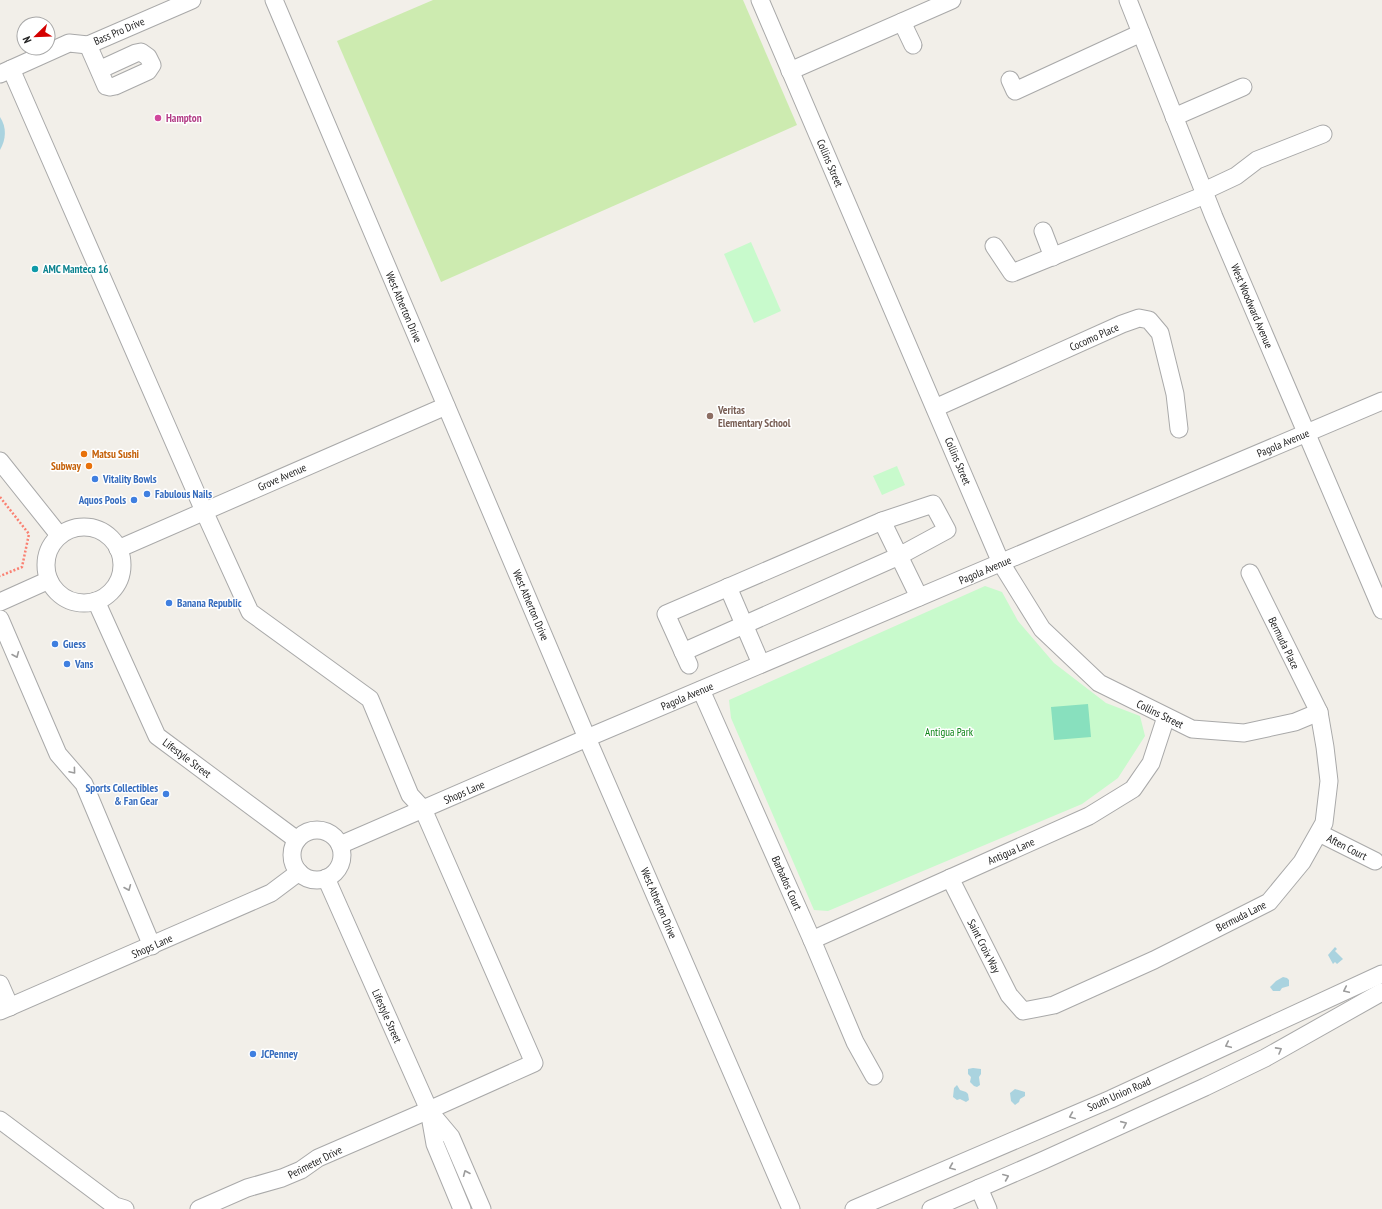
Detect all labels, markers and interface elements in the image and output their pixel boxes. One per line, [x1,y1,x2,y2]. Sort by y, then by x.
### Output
street label: Bass Pro Drive [91,14,147,48]
north arrow [16,16,56,56]
text: N [19,34,34,45]
place label: Hampton [166,111,202,125]
marker: Hampton [153,113,163,123]
street label: Collins Street [814,137,846,189]
place label: AMC Manteca 16 [42,262,109,276]
street label: West Woodward Avenue [1228,262,1276,351]
marker: AMC Manteca 16 [30,264,40,274]
street label: West Atherton Drive [383,269,425,345]
street label: Cocomo Place [1067,320,1121,354]
place label: Veritas Elementary School [717,403,791,430]
marker: Veritas Elementary School [705,411,715,421]
street label: Pagola Avenue [1255,426,1312,460]
street label: Collins Street [942,435,974,487]
place label: Matsu Sushi [92,447,140,461]
marker: Matsu Sushi [79,449,89,459]
place label: Subway [51,459,82,473]
street label: Grove Avenue [256,460,309,494]
marker: Subway [84,461,94,471]
place label: Vitality Bowls [102,472,157,486]
marker: Vitality Bowls [90,474,100,484]
place label: Fabulous Nails [155,487,212,501]
marker: Fabulous Nails [142,489,152,499]
place label: Aquos Pools [78,493,126,507]
marker: Aquos Pools [129,495,139,505]
street label: Pagola Avenue [957,553,1014,587]
street label: West Atherton Drive [510,567,552,643]
place label: Banana Republic [177,596,242,610]
marker: Banana Republic [164,598,174,608]
street label: Bermuda Place [1265,615,1303,672]
place label: Guess [63,637,86,651]
marker: Guess [50,639,60,649]
one-way arrow [11,652,19,659]
place label: Vans [74,657,93,671]
marker: Vans [62,659,72,669]
street label: Pagola Avenue [659,679,716,713]
street label: Collins Street [1134,697,1186,731]
park label: Antigua Park [925,725,974,739]
street label: Lifestyle Street [160,735,214,781]
one-way arrow [68,766,75,774]
street label: Shops Lane [441,777,487,807]
place label: Sports Collectibles & Fan Gear [85,781,159,808]
marker: Sports Collectibles & Fan Gear [161,789,171,799]
street label: Aften Court [1325,831,1369,863]
street label: Antigua Lane [985,834,1037,868]
street label: Barbados Court [769,854,805,912]
street label: West Atherton Drive [638,865,680,941]
one-way arrow [123,885,131,892]
street label: Bermuda Lane [1214,897,1269,935]
street label: Saint Croix Way [964,917,1004,976]
street label: Shops Lane [129,931,175,961]
one-way arrow [1343,985,1351,993]
street label: Lifestyle Street [369,987,405,1045]
one-way arrow [1225,1040,1233,1048]
place label: JCPenney [260,1047,298,1061]
one-way arrow [1275,1047,1283,1054]
marker: JCPenney [248,1049,258,1059]
street label: South Union Road [1085,1074,1153,1114]
one-way arrow [1068,1111,1075,1119]
one-way arrow [1120,1121,1128,1129]
street label: Perimeter Drive [285,1142,345,1182]
one-way arrow [949,1162,957,1170]
one-way arrow [463,1170,471,1178]
one-way arrow [1002,1173,1009,1181]

